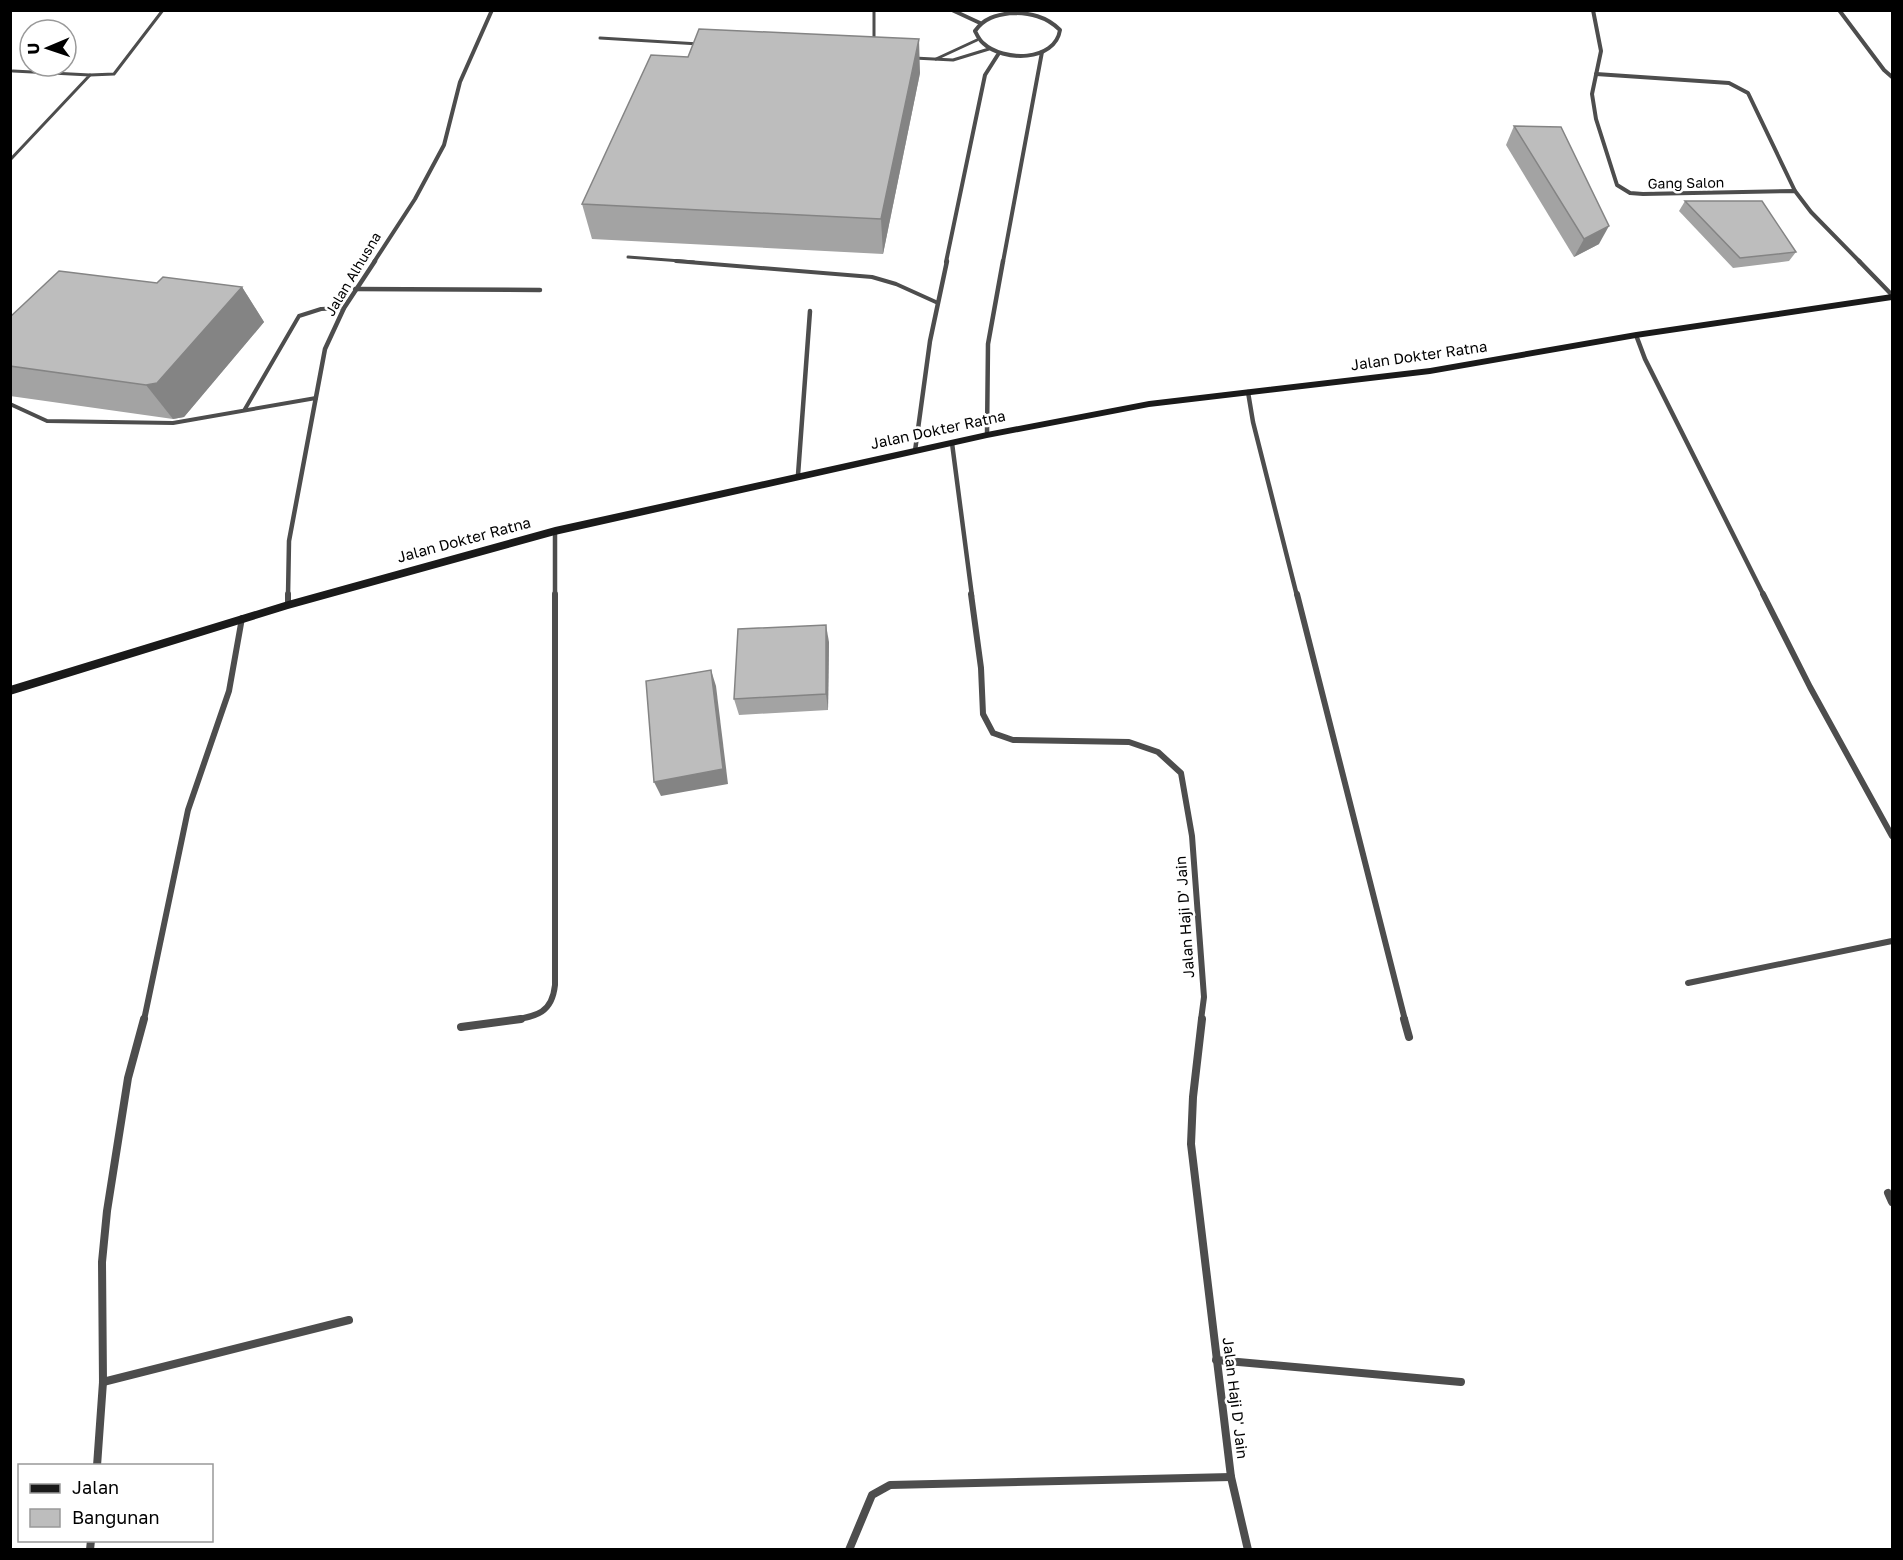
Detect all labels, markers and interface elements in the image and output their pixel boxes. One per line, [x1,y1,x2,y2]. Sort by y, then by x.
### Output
north arrow [18,18,78,78]
text: U [23,42,43,55]
street label: Gang Salon [1647,173,1725,192]
street label: Jalan Alhusna [321,229,384,319]
street label: Jalan Dokter Ratna [1349,337,1488,374]
street label: Jalan Dokter Ratna [869,406,1007,452]
street label: Jalan Dokter Ratna [395,513,533,566]
street label: Jalan Haji D' Jain [1171,855,1197,979]
street label: Jalan Haji D' Jain [1220,1336,1252,1460]
legend [18,1464,213,1542]
text: Jalan [72,1476,119,1498]
text: Bangunan [72,1506,160,1528]

